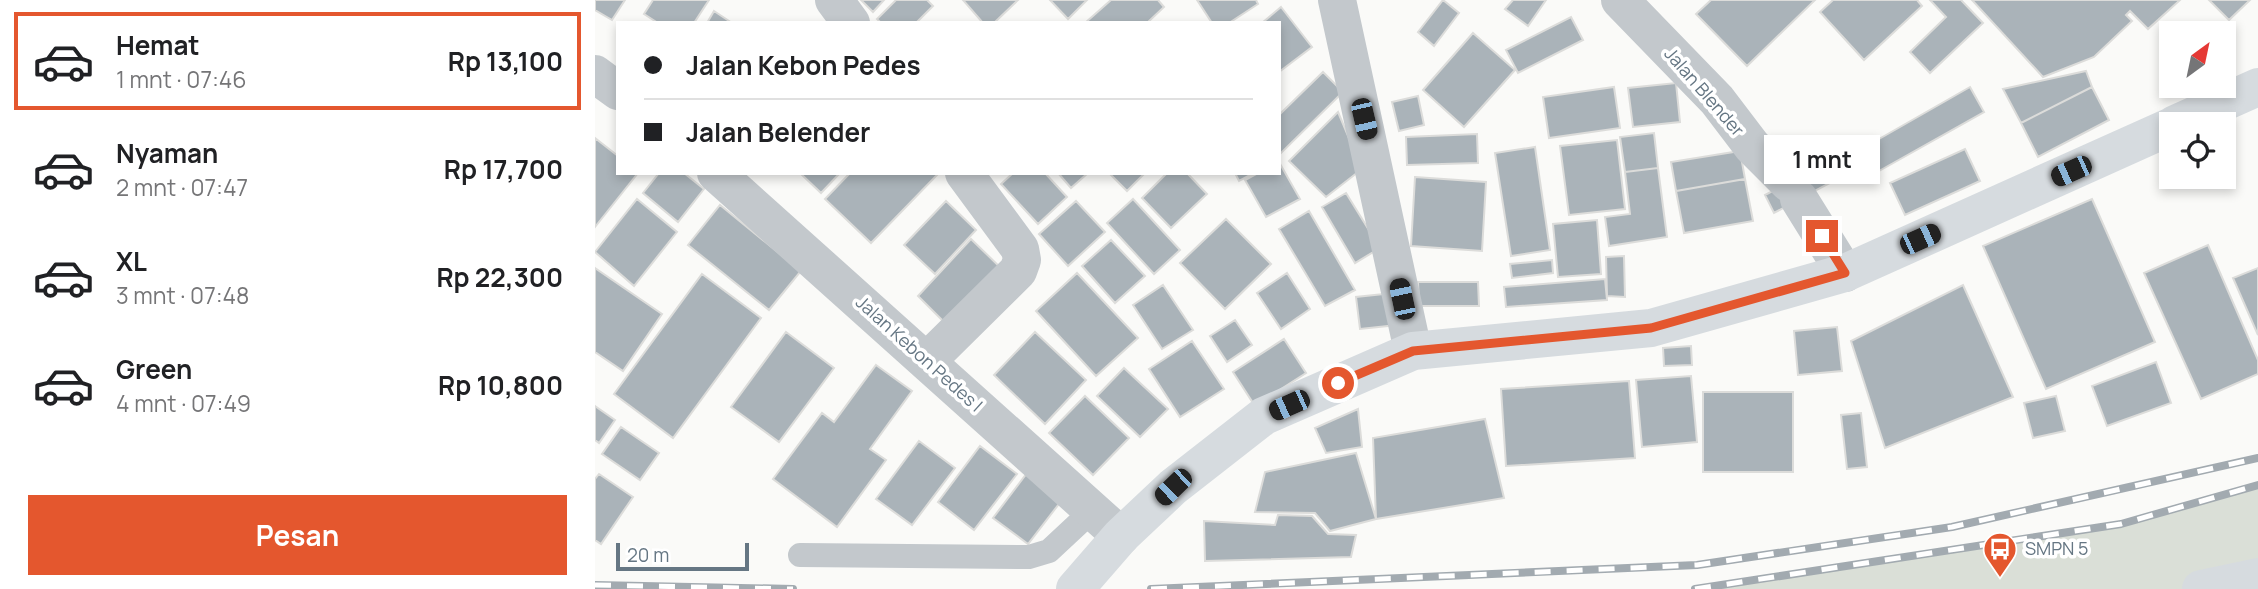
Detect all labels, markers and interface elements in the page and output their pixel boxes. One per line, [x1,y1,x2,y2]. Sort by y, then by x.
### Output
north arrow [2159,21,2237,98]
map controls [2159,21,2236,189]
text: Hemat [116,27,200,63]
icon: car [32,30,95,93]
street label: Jalan Blender [1659,42,1750,141]
text: Rp 13,100 [448,43,563,79]
text: Jalan Kebon Pedes [686,47,921,83]
text: 1 mnt · 07:46 [116,63,247,95]
car [1350,96,1379,142]
button: locate [2159,112,2236,189]
text: Jalan Belender [686,114,870,150]
callout: 1 mnt [1764,134,1880,184]
text: Nyaman [116,135,218,171]
icon: car [32,138,95,201]
text: 1 mnt [1792,143,1852,175]
text: Rp 17,700 [444,151,563,187]
car [2048,153,2095,189]
text: 2 mnt · 07:47 [116,171,248,203]
route end [1806,220,1838,252]
car [1897,221,1944,257]
text: XL [116,243,147,279]
icon: car [32,246,95,309]
text: Rp 22,300 [436,259,563,295]
car [1388,276,1417,322]
text: 3 mnt · 07:48 [116,279,249,311]
street label: Jalan Kebon Pedes I [851,290,988,417]
text: Green [116,351,192,387]
icon: car [32,354,95,417]
text: Rp 10,800 [438,367,563,403]
route start [1322,367,1354,399]
text: 4 mnt · 07:49 [116,387,251,419]
car [1266,387,1313,423]
car [1151,465,1196,509]
button: Pesan [28,495,567,575]
bus stop icon: SMPN 5 [1981,530,2019,579]
place label: SMPN 5 [2025,536,2088,560]
scale bar [616,540,749,572]
text: 20 m [627,542,669,568]

